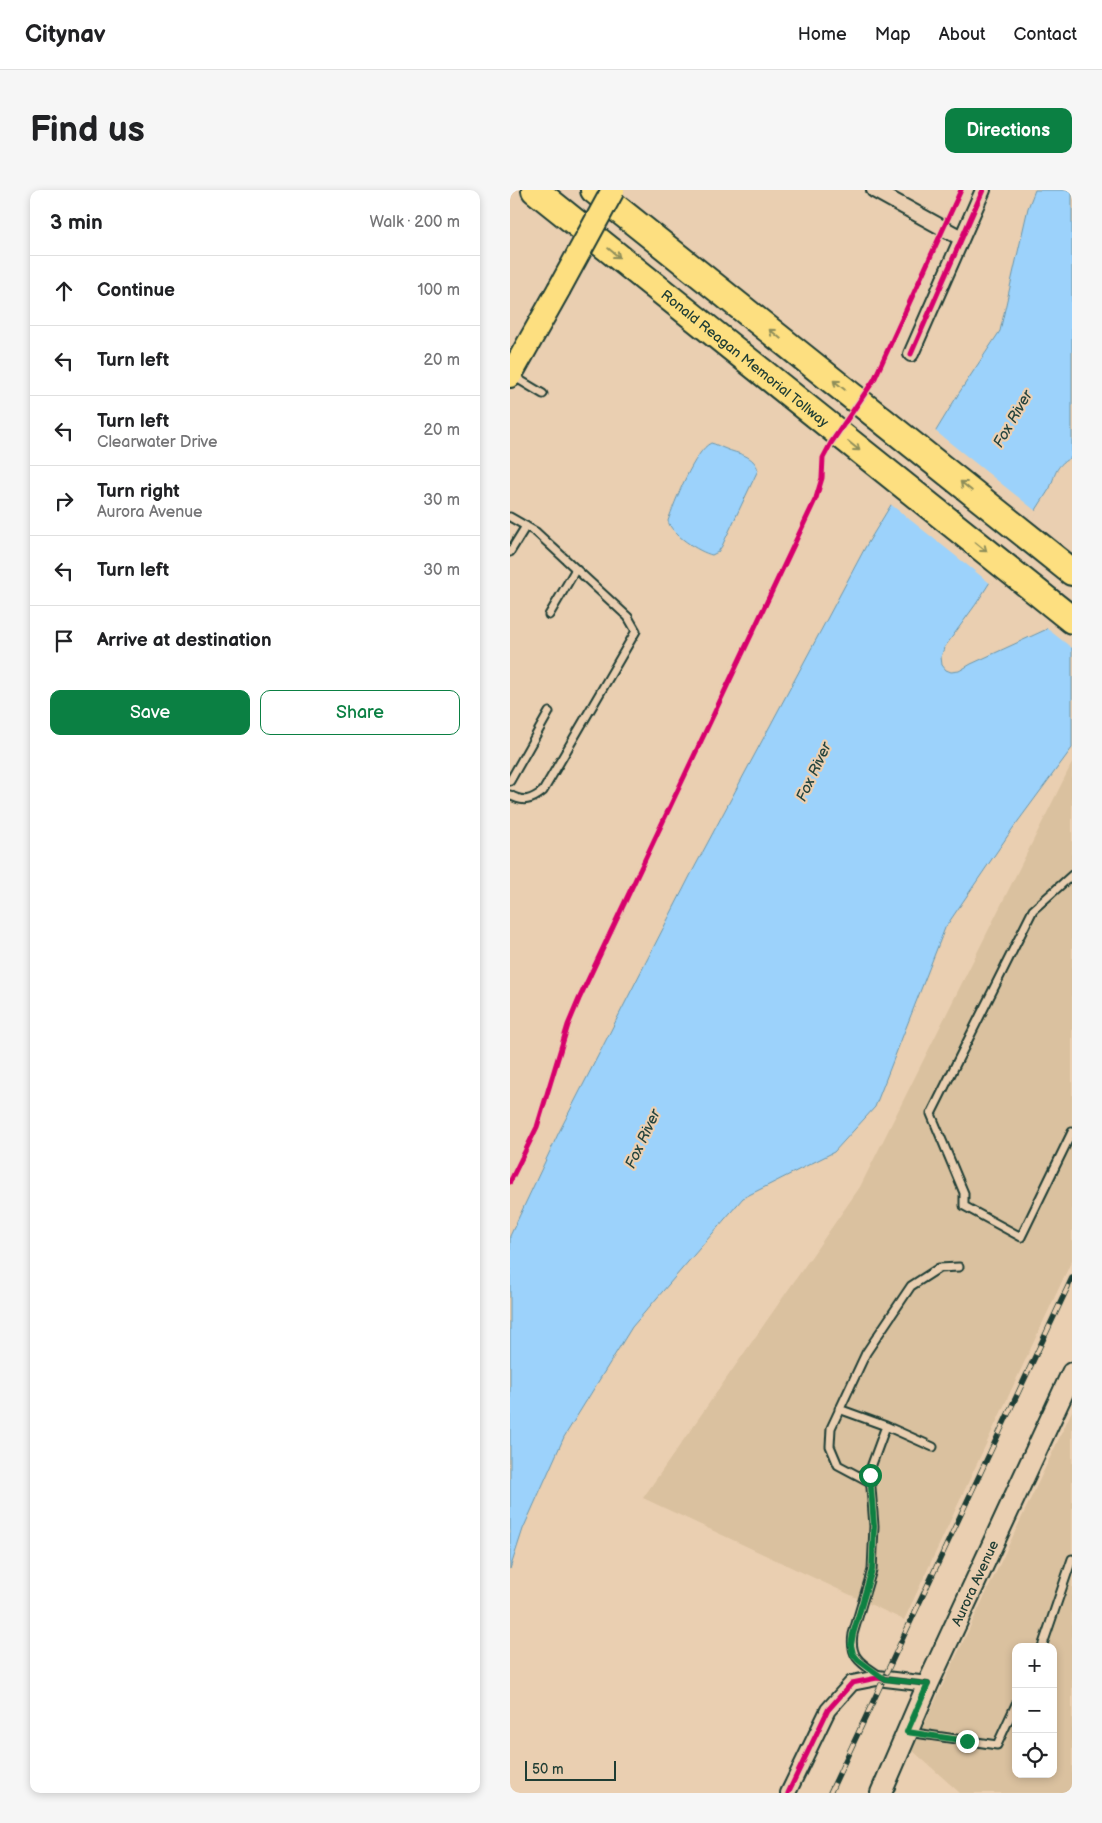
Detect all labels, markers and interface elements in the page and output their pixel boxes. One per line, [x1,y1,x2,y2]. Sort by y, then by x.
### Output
text: Citynav [25,20,106,49]
text: Home [798,24,847,45]
text: Map [875,24,911,45]
text: About [939,24,986,45]
text: Contact [1014,24,1077,45]
button: Directions [945,108,1072,153]
text: Find us [30,109,145,152]
text: 3 min [50,210,103,235]
text: Walk · 200 m [370,213,460,232]
one-way arrow [607,248,620,259]
icon: ahead [50,277,78,305]
text: Continue [97,279,175,302]
text: 100 m [417,281,460,300]
street label: Ronald Reagan Memorial Tollway [658,286,833,431]
one-way arrow [769,328,782,339]
icon: left [50,347,78,375]
text: Turn left [97,349,169,372]
text: 20 m [424,351,460,370]
one-way arrow [833,379,846,390]
water label: Fox River [989,386,1038,451]
text: Turn left [97,410,169,433]
icon: left [50,417,78,445]
text: 20 m [424,421,460,440]
text: Clearwater Drive [97,433,217,452]
one-way arrow [847,440,860,451]
text: Turn right [97,480,180,503]
one-way arrow [960,481,973,492]
icon: right [50,487,78,515]
text: 30 m [423,491,460,510]
text: Aurora Avenue [97,503,203,522]
one-way arrow [974,542,987,553]
icon: left [50,557,78,585]
text: Turn left [97,559,169,582]
text: 30 m [423,561,460,580]
icon: arrive [50,627,78,655]
text: Arrive at destination [97,629,272,652]
button: Save [50,690,250,735]
button: Share [260,690,460,735]
water label: Fox River [792,738,837,805]
water label: Fox River [621,1105,666,1172]
route start [859,1464,882,1487]
street label: Aurora Avenue [948,1537,1002,1629]
map controls [1012,1643,1057,1778]
button: + [1012,1643,1057,1688]
button: − [1012,1688,1057,1733]
route end [956,1730,979,1753]
button: locate [1012,1733,1057,1778]
scale bar [525,1758,616,1781]
text: 50 m [532,1761,564,1778]

